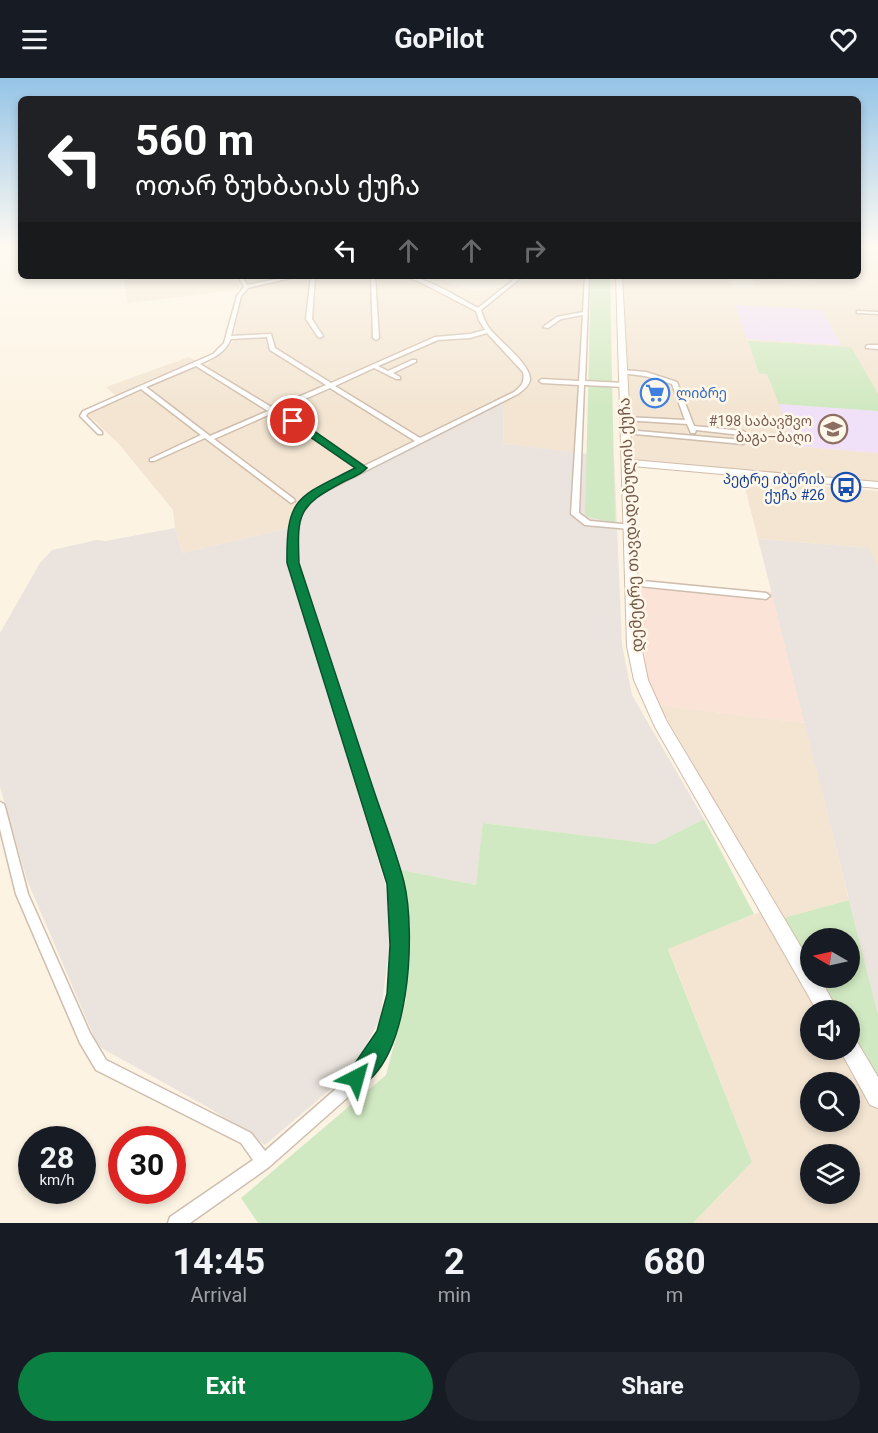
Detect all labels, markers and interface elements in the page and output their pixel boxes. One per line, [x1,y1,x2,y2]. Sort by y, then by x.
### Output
icon: menu [18,23,51,56]
text: GoPilot [394,23,484,55]
icon: heart [827,23,860,56]
text: 560 m [135,116,254,165]
icon: left [36,120,114,198]
text: ოთარ ზუხბაიას ქუჩა [135,170,420,202]
icon: left [329,234,362,267]
icon: ahead [392,234,425,267]
icon: ahead [455,234,488,267]
icon: right [518,234,551,267]
supermarket icon: ლიბრე [639,377,671,409]
place label: ლიბრე [676,385,727,402]
pin [267,395,318,446]
street label: დემეტრე თავდადებულის ქუჩა [614,397,648,653]
icon: arrive [276,404,309,437]
place label: #198 საბავშვო ბაგა–ბაღი [709,413,812,446]
school or university icon: #198 საბავშვო ბაგა–ბაღი [817,413,849,445]
place label: პეტრე იბერის ქუჩა #26 [723,471,825,504]
bus stop icon: პეტრე იბერის ქუჩა #26 [830,471,862,503]
north arrow [800,928,860,988]
map controls [800,928,860,1204]
button: sound [800,1000,860,1060]
position arrow [324,1046,388,1110]
button: search [800,1072,860,1132]
speed limit sign: 30 [108,1126,186,1204]
text: 28 [40,1140,74,1175]
button: layers [800,1144,860,1204]
text: km/h [39,1171,75,1189]
text: 14:45 [172,1241,265,1283]
text: 2 [444,1241,465,1283]
text: 680 [644,1241,706,1283]
text: Arrival [190,1283,247,1307]
text: min [438,1283,471,1307]
text: m [666,1283,683,1307]
button: Exit [18,1352,433,1421]
button: Share [445,1352,860,1421]

